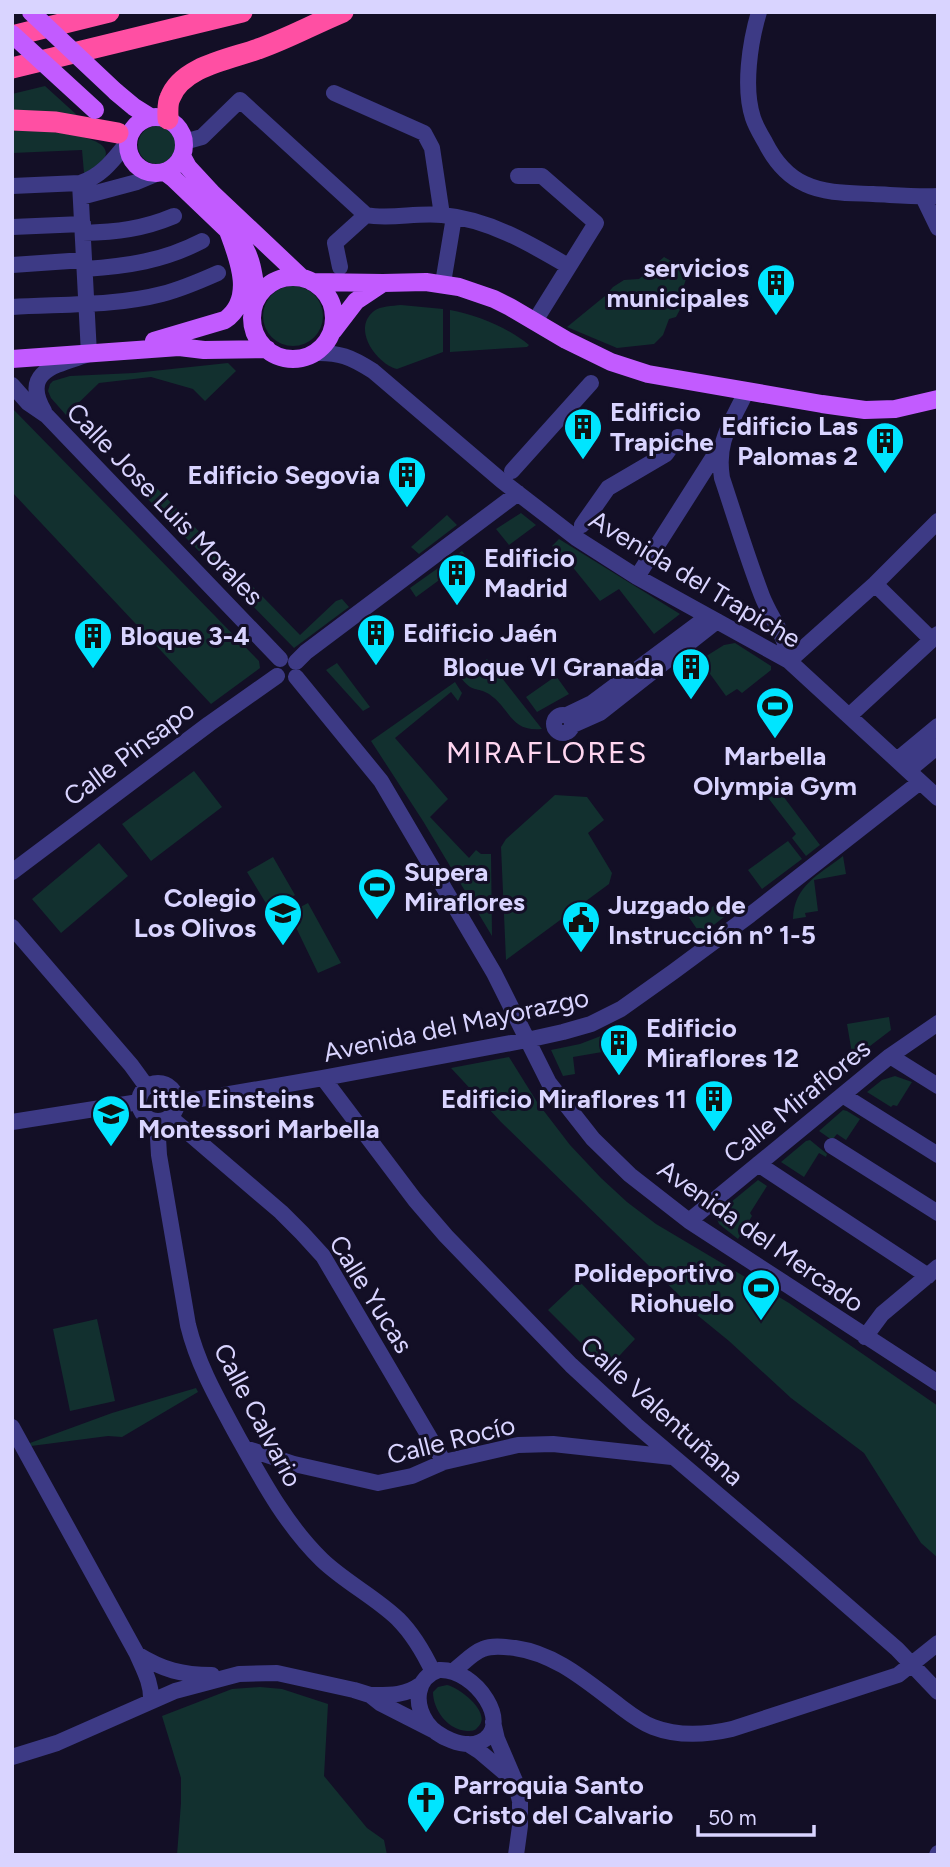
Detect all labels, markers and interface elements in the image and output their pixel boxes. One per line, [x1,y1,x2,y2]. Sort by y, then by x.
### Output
place label: servicios municipales [607,252,749,314]
building icon: servicios municipales [755,262,797,317]
street label: Calle Jose Luis Morales [60,396,270,612]
place label: Edificio Trapiche [610,396,714,458]
building icon: Edificio Trapiche [562,406,604,461]
place label: Edificio Las Palomas 2 [721,410,858,472]
building icon: Edificio Las Palomas 2 [864,420,906,475]
building icon: Edificio Segovia [386,454,428,509]
place label: Edificio Segovia [188,459,380,491]
street label: Avenida del Trapiche [583,503,807,655]
place label: Edificio Madrid [484,542,575,604]
building icon: Edificio Madrid [436,552,478,607]
building icon: Edificio Jaén [355,612,397,667]
building icon: Bloque 3-4 [72,615,114,670]
place label: Edificio Jaén [403,617,557,649]
place label: Bloque 3-4 [120,620,250,652]
building icon: Bloque VI Granada [670,646,712,701]
place label: Bloque VI Granada [442,651,664,683]
sports icon: Marbella Olympia Gym [754,685,796,740]
street label: Calle Pinsapo [57,693,201,813]
district label: MIRAFLORES [446,734,648,771]
place label: Marbella Olympia Gym [693,740,857,802]
place label: Supera Miraflores [404,856,525,918]
sports icon: Supera Miraflores [356,866,398,921]
place label: Colegio Los Olivos [134,882,256,944]
place label: Juzgado de Instrucción nº 1-5 [608,889,816,951]
school or university icon: Colegio Los Olivos [262,892,304,947]
public building icon: Juzgado de Instrucción nº 1-5 [560,899,602,954]
street label: Avenida del Mayorazgo [320,981,592,1069]
place label: Edificio Miraflores 12 [646,1012,799,1074]
building icon: Edificio Miraflores 12 [598,1022,640,1077]
street label: Calle Miraflores [717,1032,877,1170]
building icon: Edificio Miraflores 11 [693,1078,735,1133]
place label: Little Einsteins Montessori Marbella [138,1083,379,1145]
place label: Edificio Miraflores 11 [441,1083,687,1115]
school or university icon: Little Einsteins Montessori Marbella [90,1093,132,1148]
street label: Avenida del Mercado [652,1153,870,1319]
street label: Calle Yucas [322,1229,420,1359]
place label: Polideportivo Riohuelo [573,1257,734,1319]
sports icon: Polideportivo Riohuelo [740,1267,782,1322]
street label: Calle Valentuñana [574,1329,750,1493]
street label: Calle Calvario [207,1338,309,1492]
street label: Calle Rocío [384,1409,518,1471]
place label: Parroquia Santo Cristo del Calvario [453,1769,673,1831]
church icon: Parroquia Santo Cristo del Calvario [405,1779,447,1834]
scale bar [698,1794,814,1838]
text: 50 m [708,1805,757,1830]

